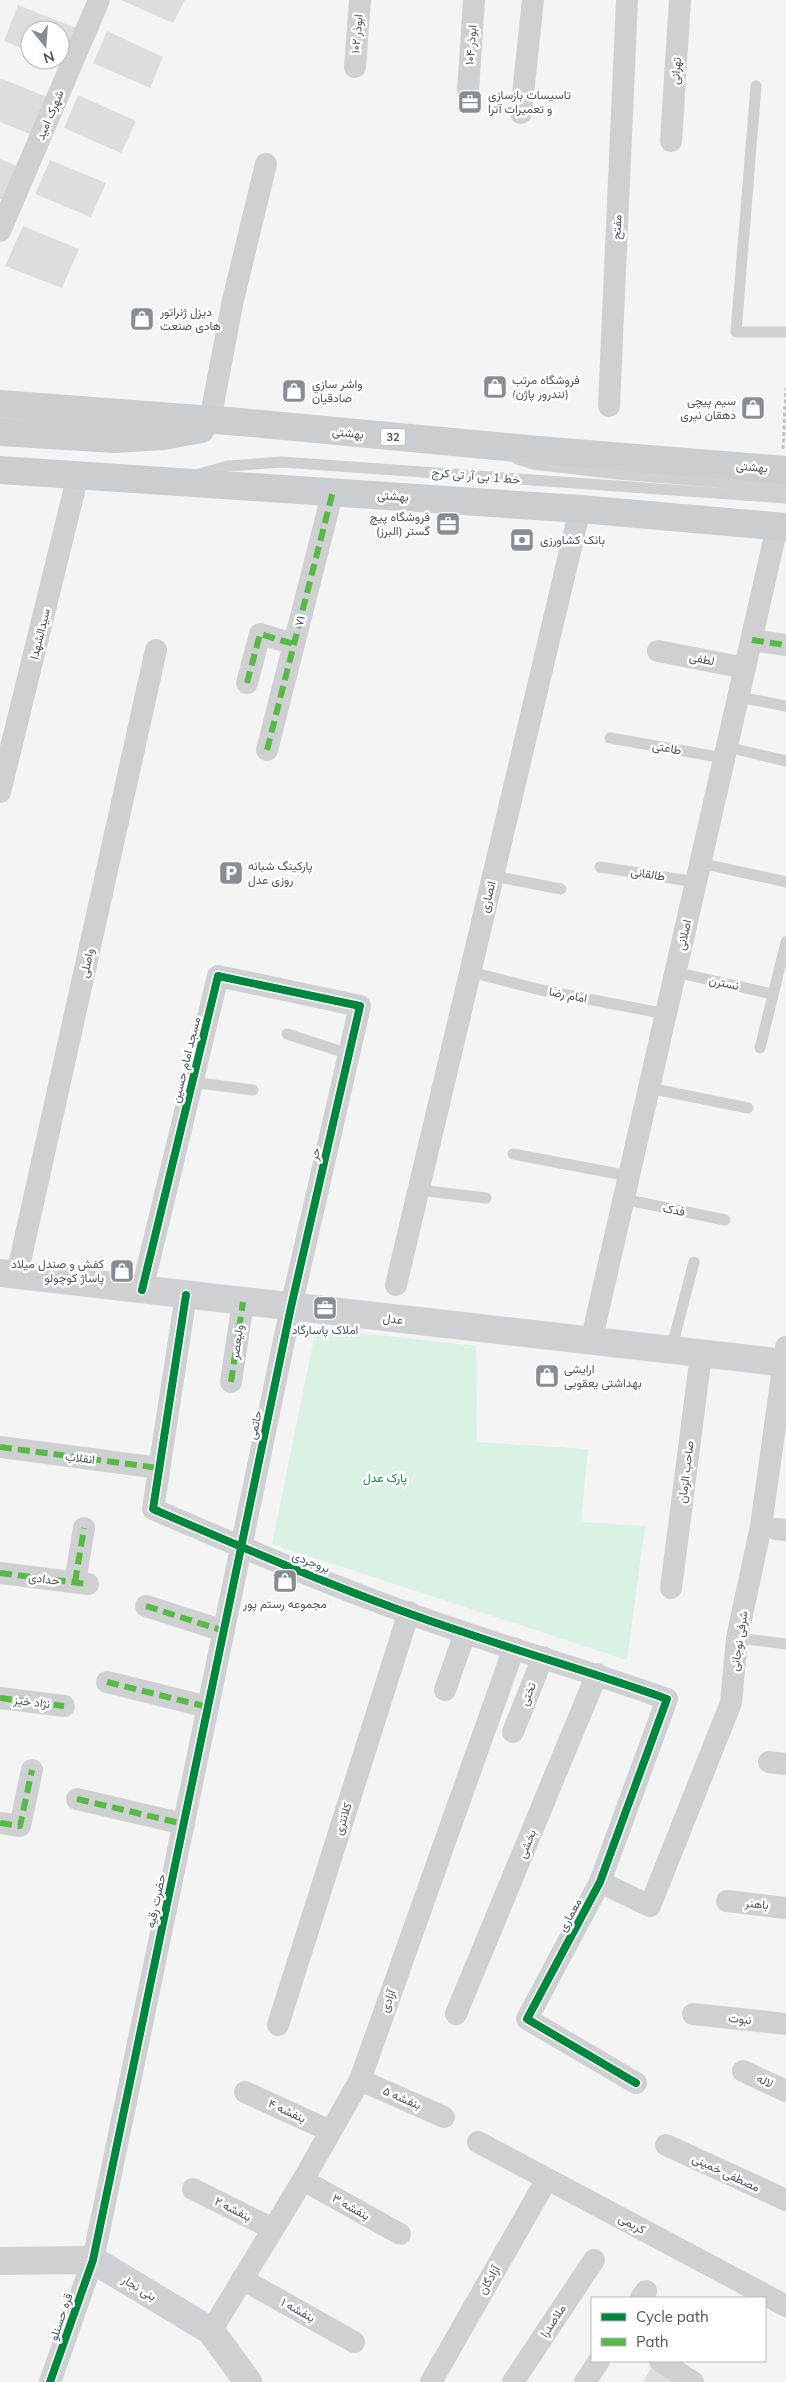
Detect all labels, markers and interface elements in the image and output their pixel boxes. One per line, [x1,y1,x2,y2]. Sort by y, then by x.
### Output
street label: ابوذر ۱۰۲ [347,14,367,54]
north arrow [20,20,70,70]
street label: ابوذر ۱۰۴ [462,24,480,66]
text: N [41,47,56,68]
street label: تهرانی [667,56,685,85]
place label: تاسیسات بازسازی و تعمیرات آترا [488,87,571,117]
street label: شهرک امید [32,88,68,142]
office icon: تاسیسات بازسازی و تعمیرات آترا [457,89,483,115]
street label: مفتح [608,214,627,240]
place label: دیزل ژنراتور هادی صنعت [159,304,221,334]
shop icon: دیزل ژنراتور هادی صنعت [129,306,155,332]
place label: فروشگاه مرتب (لندرور پاژن) [512,372,580,402]
shop icon: فروشگاه مرتب (لندرور پاژن) [482,374,508,400]
place label: واشر سازي صادقیان [312,376,363,405]
shop icon: واشر سازي صادقیان [281,378,307,404]
place label: سیم پیچی دهقان نیری [680,393,736,423]
shop icon: سیم پیچی دهقان نیری [740,395,766,421]
street label: بهشتی [331,423,365,443]
road number: 32 [380,428,406,446]
street label: بهشتی [735,458,769,476]
street label: خط 1 بی آر تی کرج [431,464,521,489]
street label: بهشتى [377,487,409,505]
place label: فروشگاه پیچ گستر (البرز) [370,509,430,539]
office icon: فروشگاه پیچ گستر (البرز) [435,511,461,537]
bank icon: بانک کشاورزی [509,527,535,553]
place label: بانک کشاورزی [540,532,605,548]
street label: سیدالشهدا [26,607,54,661]
street label: ۷۱ [291,614,308,628]
street label: لطفی [688,649,716,669]
street label: طاعتی [651,738,683,758]
place label: پارکینگ شبانه روزی عدل [248,858,313,888]
parking icon: پارکینگ شبانه روزی عدل [218,860,244,886]
street label: طالقانی [630,863,667,885]
street label: انصاری [477,879,499,915]
street label: اصلانی [673,918,695,952]
street label: واصلی [76,947,98,979]
street label: نسترن [708,972,740,994]
street label: امام رضا [547,983,589,1007]
street label: مسجد امام حسین [168,1015,204,1105]
street label: حر [306,1146,324,1163]
street label: فدک [662,1200,686,1219]
place label: کفش و صندل میلاد پاساژ کوچولو [11,1256,104,1286]
shop icon: کفش و صندل میلاد پاساژ کوچولو [109,1258,135,1284]
office icon: املاک پاسارگاد [312,1295,338,1321]
street label: عدل [382,1310,404,1328]
place label: املاک پاسارگاد [292,1322,358,1338]
street label: ولیعصر [227,1324,247,1361]
place label: ارایشی بهداشتی یعقوبی [564,1361,642,1391]
shop icon: ارایشی بهداشتی یعقوبی [534,1363,560,1389]
street label: حاتمی [244,1409,266,1441]
street label: صاحب الزمان [674,1440,698,1504]
street label: انقلاب [64,1448,96,1467]
park label: پارک عدل [363,1470,407,1486]
street label: بروجردی [290,1547,332,1577]
shop icon: مجموعه رستم پور [272,1568,298,1594]
street label: حدادی [27,1569,61,1589]
place label: مجموعه رستم پور [242,1596,327,1612]
street label: شرفی نوجانی [726,1610,752,1672]
street label: تختی [516,1680,540,1708]
street label: نژاد خیز [12,1692,51,1712]
street label: کلانتری [330,1801,356,1837]
street label: بخشی [514,1827,540,1861]
street label: حضرت رقیه [142,1872,170,1930]
street label: معماری [555,1895,585,1935]
street label: باهنر [743,1895,770,1913]
street label: آزادی [377,1986,400,2015]
street label: نبوت [728,2010,752,2028]
street label: لاله [755,2070,776,2091]
street label: بنفشه ۵ [381,2083,424,2112]
street label: بنفشه ۴ [266,2095,308,2126]
street label: مصطفی خمینی [690,2150,762,2196]
street label: بنفشه ۳ [330,2190,373,2223]
street label: بنفشه ۲ [212,2193,254,2224]
street label: کریمی [616,2210,648,2238]
street label: آزادگان [474,2262,504,2297]
street label: بنی نجار [118,2271,159,2304]
street label: قره حسنلو [45,2291,77,2343]
street label: بنفشه ۱ [279,2294,318,2325]
legend [591,2297,766,2362]
street label: ملاصدرا [536,2301,570,2341]
text: Cycle path [636,2307,709,2326]
text: Path [636,2332,668,2351]

